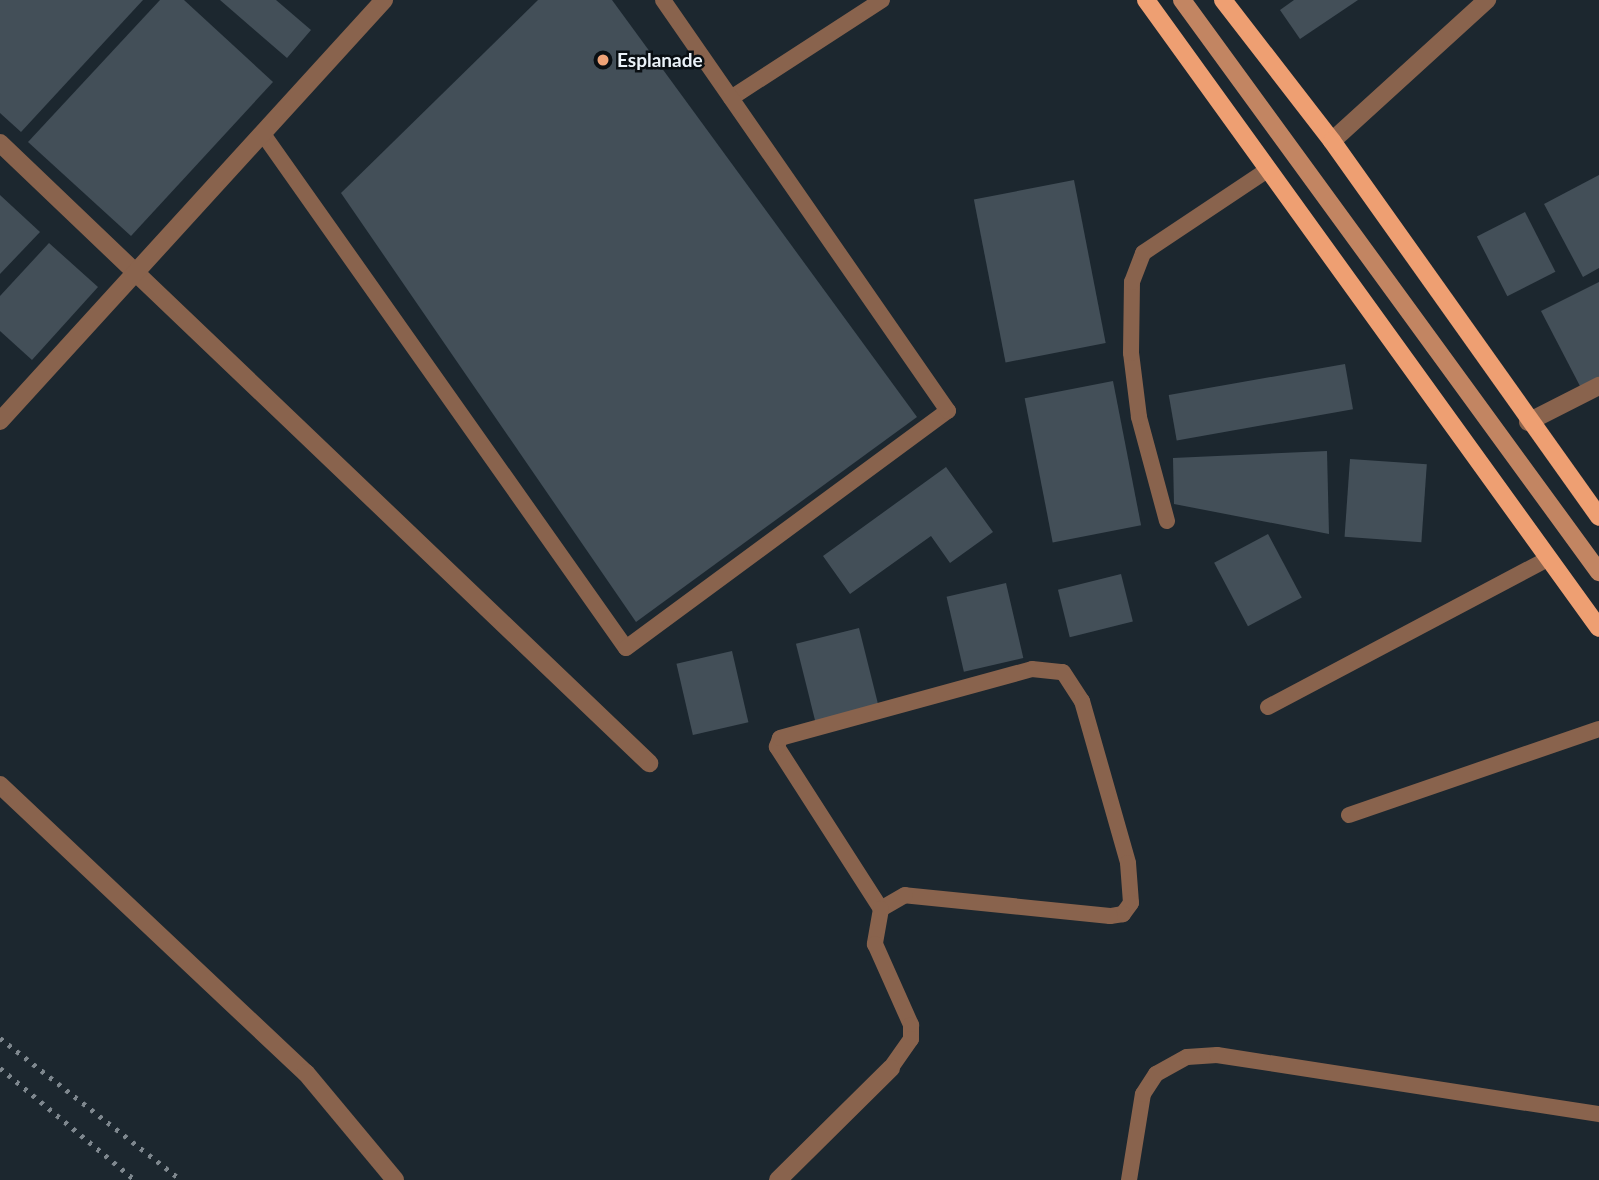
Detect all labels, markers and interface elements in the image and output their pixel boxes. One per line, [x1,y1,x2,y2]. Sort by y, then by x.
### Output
place label: Esplanade [617,49,703,71]
marker: Esplanade [595,52,611,68]

